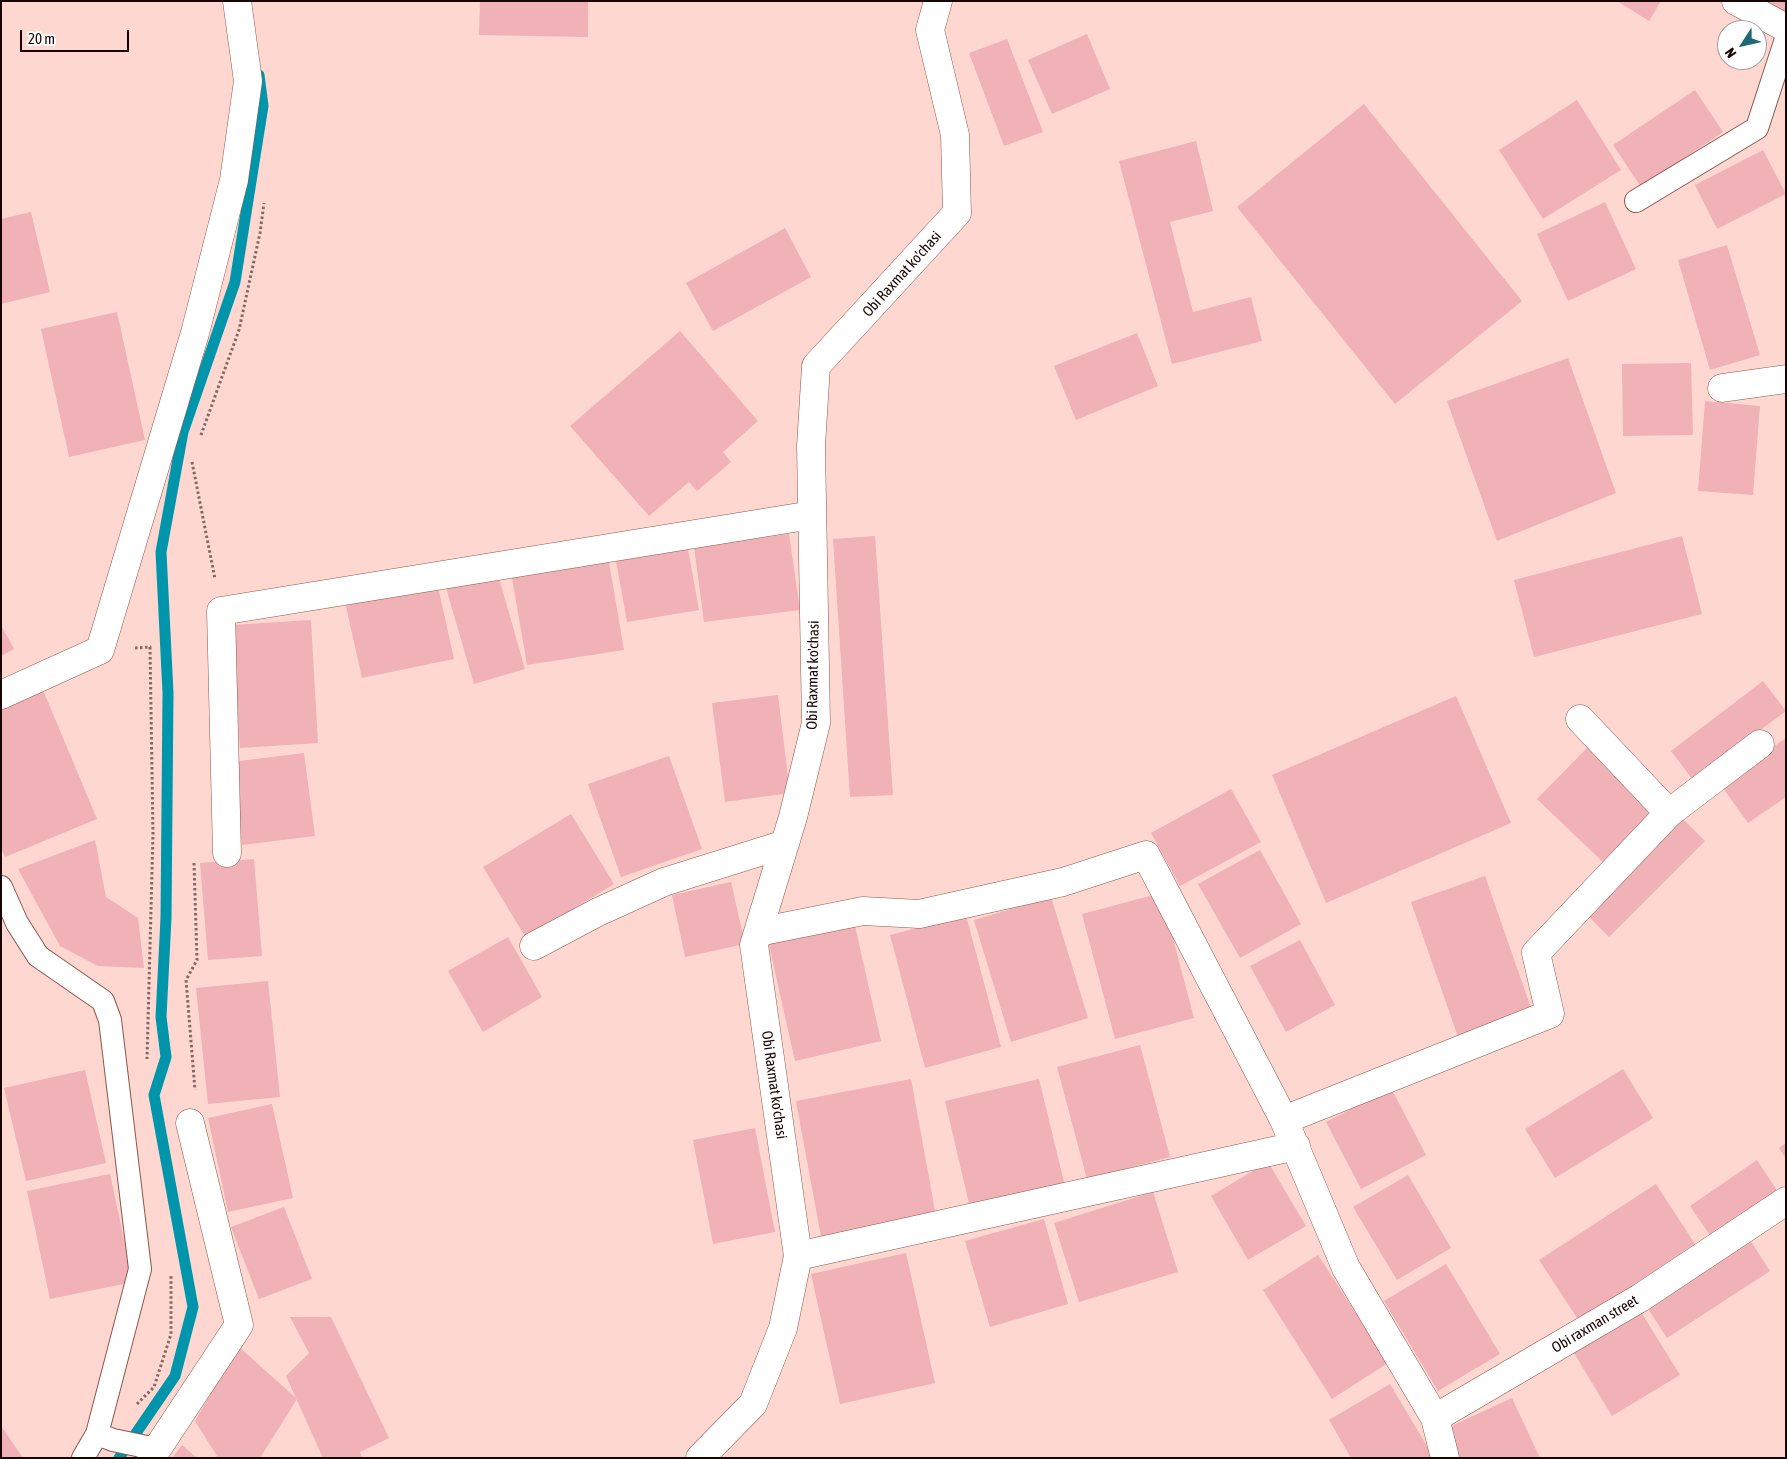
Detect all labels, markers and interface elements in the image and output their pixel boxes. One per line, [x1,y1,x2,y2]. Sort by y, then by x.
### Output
scale bar [22,20,131,52]
north arrow [1717,20,1767,70]
text: 20 m [28,30,55,47]
text: N [1722,45,1739,61]
street label: Obi Raxmat ko'chasi [859,227,945,321]
street label: Obi Raxmat ko'chasi [803,620,823,730]
street label: Obi Raxmat ko'chasi [757,1030,791,1140]
street label: Obi raxman street [1549,1291,1641,1357]

